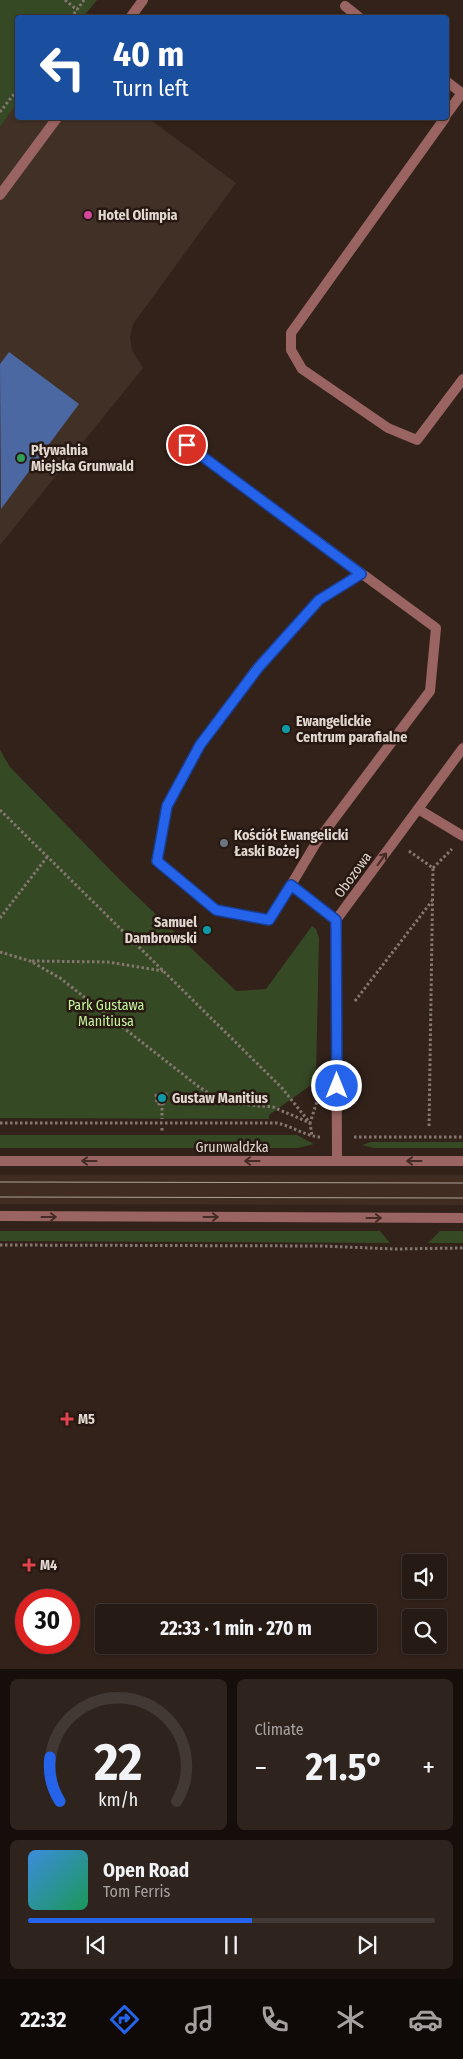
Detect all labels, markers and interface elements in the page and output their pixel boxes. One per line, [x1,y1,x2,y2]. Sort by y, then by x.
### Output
text: 40 m [113,33,184,75]
icon: left [30,35,95,100]
text: Turn left [113,75,189,102]
place label: Hotel Olimpia [98,207,178,224]
marker: Hotel Olimpia [82,209,94,221]
pin [166,424,208,466]
icon: arrive [173,431,201,459]
place label: Pływalnia Miejska Grunwald [31,442,134,475]
marker: Pływalnia Miejska Grunwald [15,452,27,464]
place label: Ewangelickie Centrum parafialne [296,713,407,746]
marker: Ewangelickie Centrum parafialne [280,723,292,735]
place label: Kościół Ewangelicki Łaski Bożej [234,827,349,860]
marker: Kościół Ewangelicki Łaski Bożej [218,837,230,849]
street label: Obozowa [331,849,375,901]
one-way arrow [376,853,387,866]
place label: Samuel Dambrowski [125,914,197,947]
marker: Samuel Dambrowski [201,924,213,936]
park label: Park Gustawa Manitiusa [68,997,144,1030]
position arrow [310,1059,362,1111]
place label: Gustaw Manitius [172,1090,268,1107]
marker: Gustaw Manitius [156,1092,168,1104]
street label: Grunwaldzka [195,1139,269,1156]
one-way arrow [82,1156,98,1166]
one-way arrow [244,1156,260,1166]
one-way arrow [407,1156,423,1166]
one-way arrow [40,1212,56,1222]
one-way arrow [202,1212,219,1222]
one-way arrow [365,1213,381,1223]
place label: M5 [78,1411,95,1428]
marker: M5 [60,1412,74,1426]
map controls [402,1554,447,1654]
button: sound [402,1554,447,1599]
place label: M4 [40,1557,57,1574]
marker: M4 [22,1558,36,1572]
speed limit sign: 30 [15,1589,80,1654]
button: search [402,1609,447,1654]
text: 22:33 · 1 min · 270 m [160,1617,312,1640]
text: Climate [255,1720,304,1739]
text: 22 [93,1731,142,1794]
text: 21.5° [306,1744,384,1790]
text: − [255,1751,267,1784]
text: + [422,1751,435,1784]
text: km/h [98,1789,138,1811]
text: Open Road [103,1859,189,1882]
text: Tom Ferris [103,1882,170,1901]
icon: previous [82,1931,110,1959]
icon: pause [217,1931,245,1959]
icon: next [353,1931,381,1959]
icon: directions [107,2002,142,2037]
icon: music [182,2002,217,2037]
icon: phone [257,2002,292,2037]
icon: climate [333,2002,368,2037]
icon: car [408,2002,443,2037]
text: 22:32 [20,2006,66,2033]

